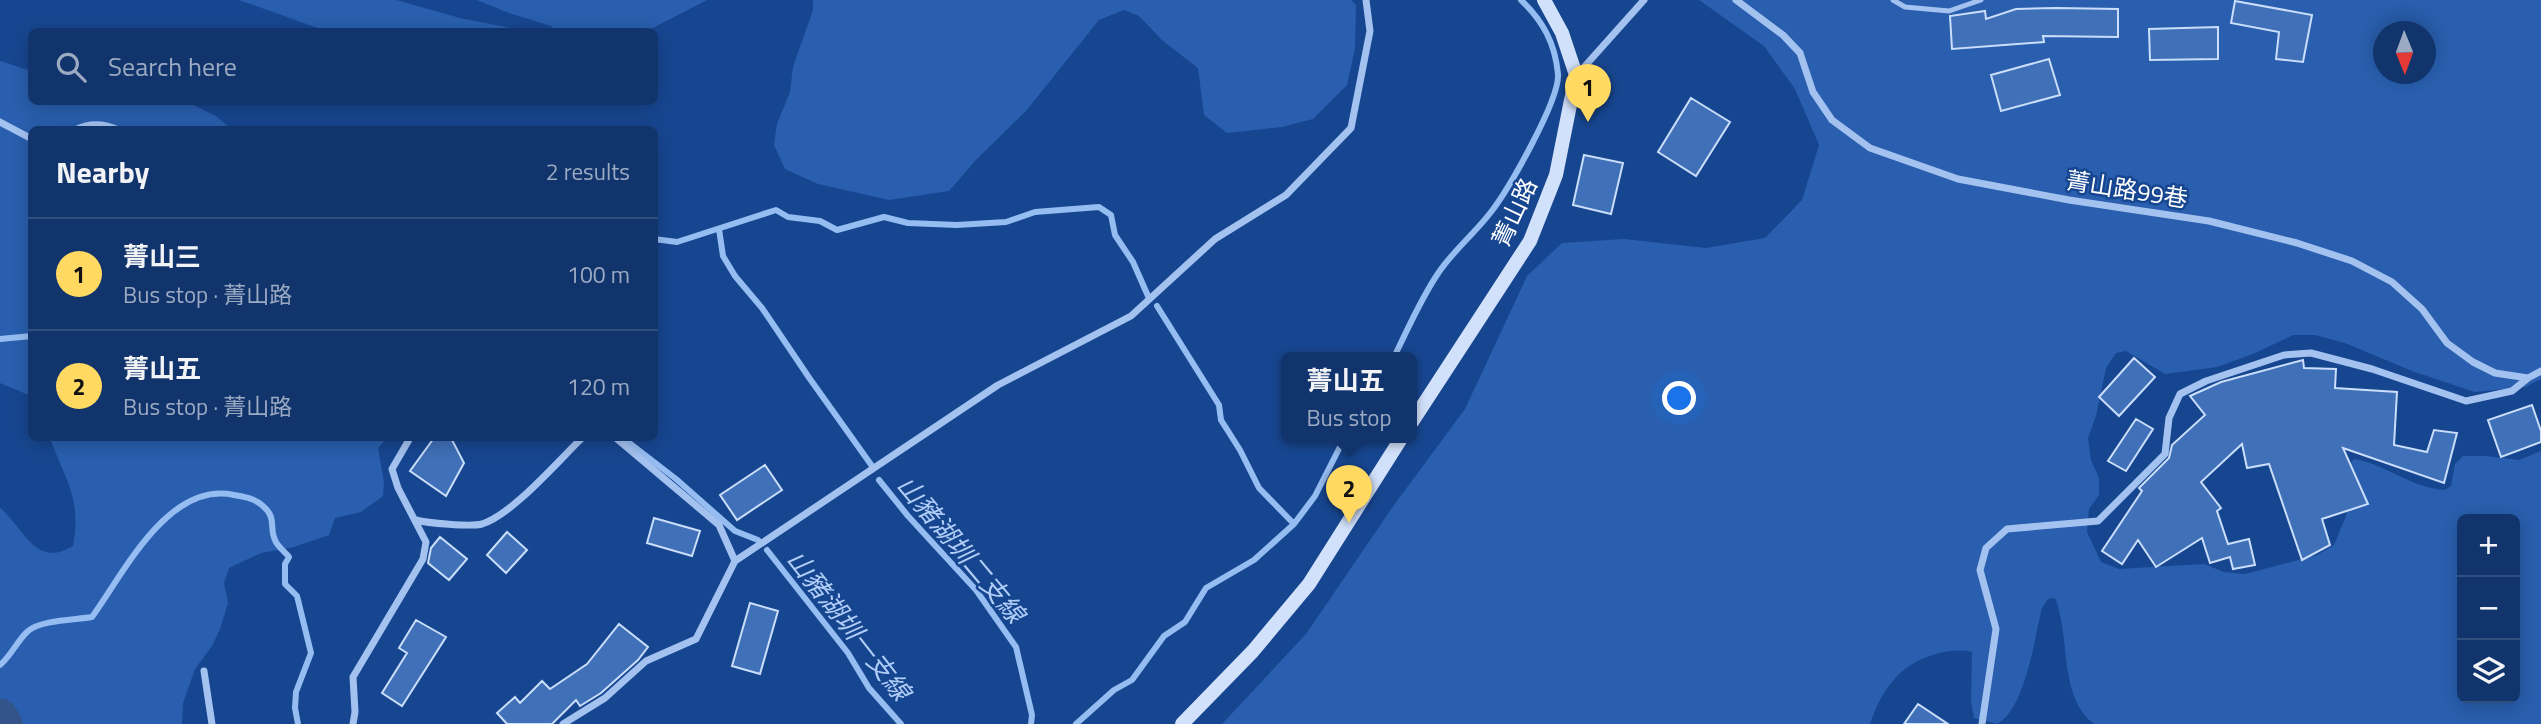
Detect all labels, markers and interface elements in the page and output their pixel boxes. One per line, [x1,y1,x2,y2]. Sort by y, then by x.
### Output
north arrow [2373,21,2436,84]
search box [28,28,658,105]
text: Search here [108,47,237,86]
icon: search [52,48,90,86]
pin: 1 [1565,64,1611,122]
text: Nearby [56,149,149,195]
text: 2 results [546,154,630,189]
street label: 菁山路99巷 [2063,162,2191,216]
street label: 菁山路 [1482,172,1546,252]
text: 菁山三 [123,237,201,276]
text: 1 [73,257,85,292]
text: 100 m [567,257,630,292]
text: Bus stop · 菁山路 [123,277,292,312]
text: 菁山五 [123,349,201,388]
popup [1281,352,1417,443]
text: 菁山五 [1306,361,1384,400]
text: 2 [73,369,85,404]
text: 120 m [567,369,630,404]
your location [1662,381,1696,415]
text: Bus stop · 菁山路 [123,389,292,424]
text: Bus stop [1306,400,1392,435]
pin: 2 [1326,465,1372,523]
water label: 山豬湖圳二支線 [888,467,1036,634]
map controls [2457,514,2520,703]
button: + [2457,514,2520,577]
water label: 山豬湖圳一支線 [778,541,922,711]
button: − [2457,577,2520,640]
button: layers [2457,640,2520,703]

